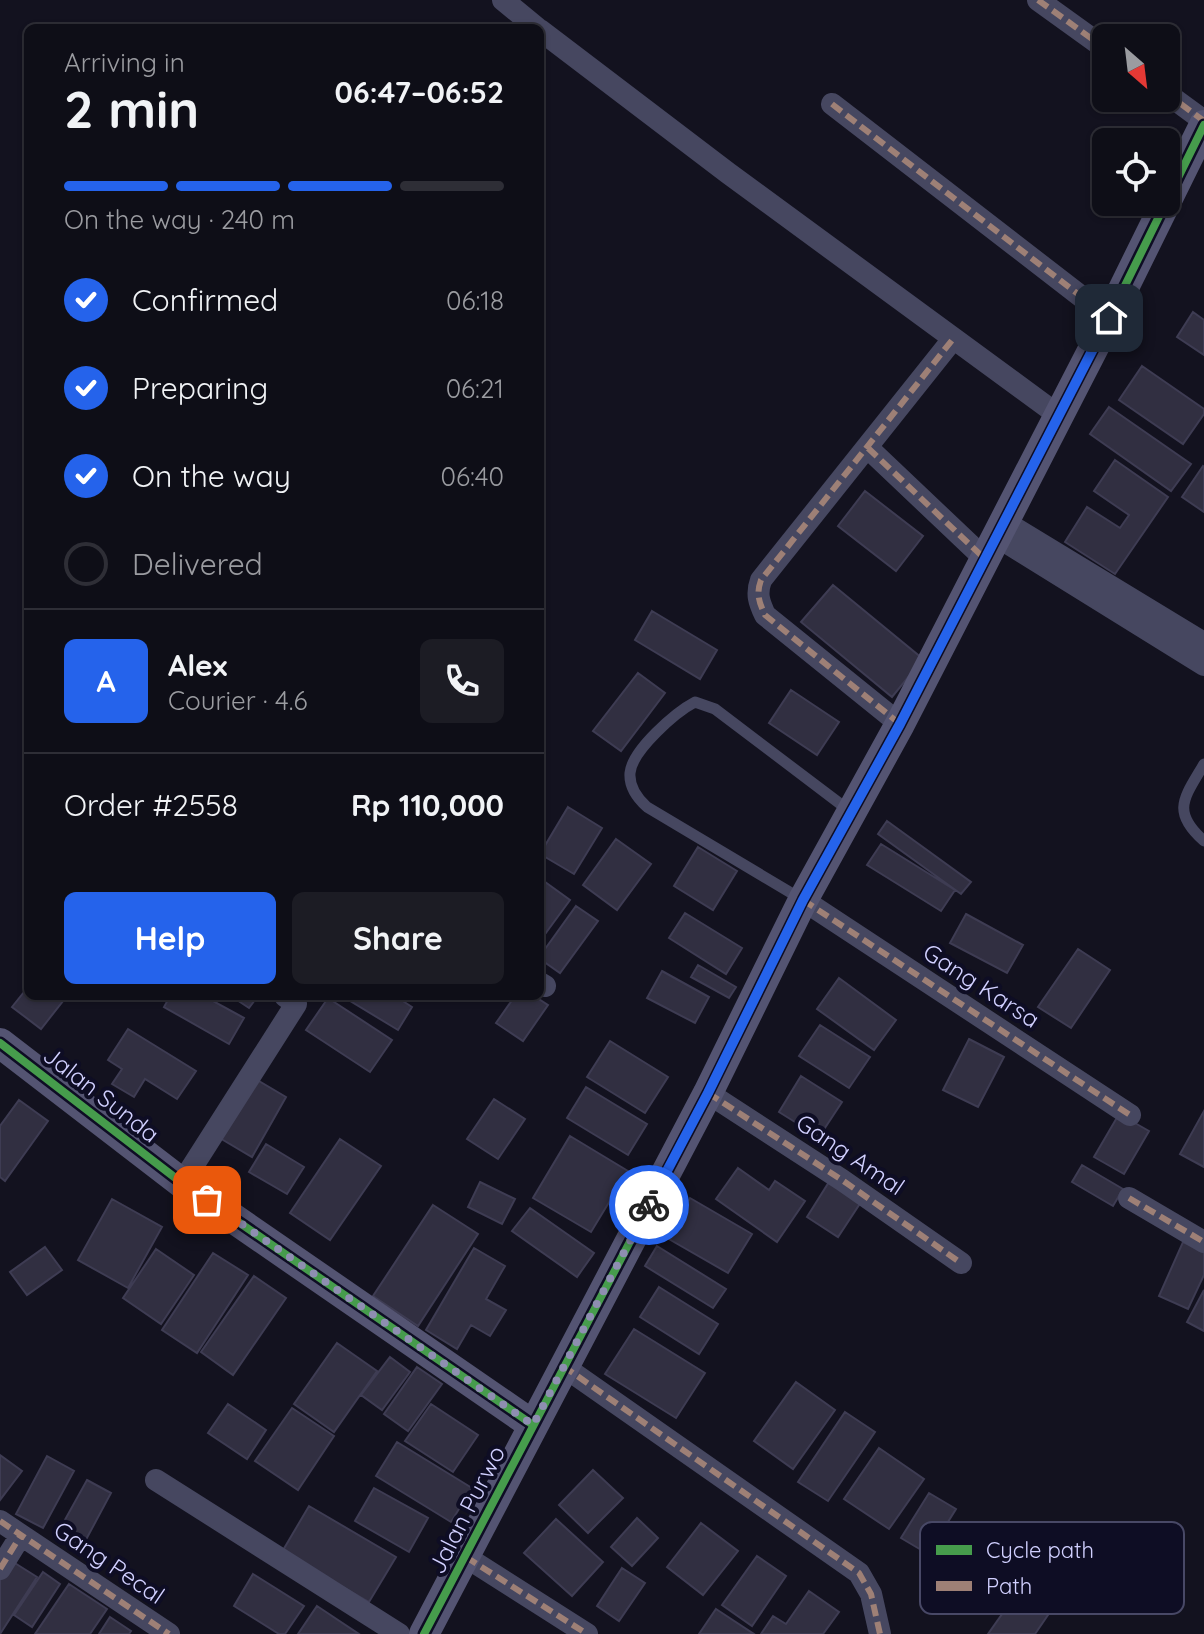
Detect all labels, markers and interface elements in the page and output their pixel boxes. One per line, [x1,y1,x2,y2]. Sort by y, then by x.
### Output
north arrow [1092,24,1180,112]
map controls [1092,24,1180,216]
text: Arriving in [64,46,185,79]
text: 06:47–06:52 [335,73,504,111]
text: 2 min [64,76,199,141]
button: locate [1092,128,1180,216]
text: On the way · 240 m [64,203,295,236]
icon: check [64,278,108,322]
text: Confirmed [132,281,278,319]
text: 06:18 [446,284,504,317]
pin [1075,284,1143,352]
icon: home [1087,296,1131,340]
icon: check [64,366,108,410]
text: Preparing [132,369,268,407]
text: 06:21 [446,372,504,405]
icon: check [64,454,108,498]
text: On the way [132,457,291,495]
text: 06:40 [441,460,504,493]
text: Delivered [132,545,263,583]
button: phone [420,639,504,723]
text: Alex [168,646,227,684]
text: A [96,662,116,700]
text: Courier · 4.6 [168,684,307,717]
text: Order #2558 [64,786,238,824]
text: Rp 110,000 [351,786,504,824]
button: Help [64,892,276,984]
button: Share [292,892,504,984]
street label: Gang Karsa [918,936,1045,1034]
street label: Jalan Sunda [38,1040,166,1149]
street label: Gang Amal [791,1107,911,1201]
courier [609,1165,689,1245]
pin [173,1166,241,1234]
icon: bag [185,1178,229,1222]
icon: bike [627,1183,671,1227]
street label: Jalan Purwo [421,1441,511,1579]
street label: Gang Pecal [48,1514,171,1610]
legend [920,1522,1184,1614]
text: Cycle path [986,1536,1094,1564]
text: Path [986,1572,1032,1600]

